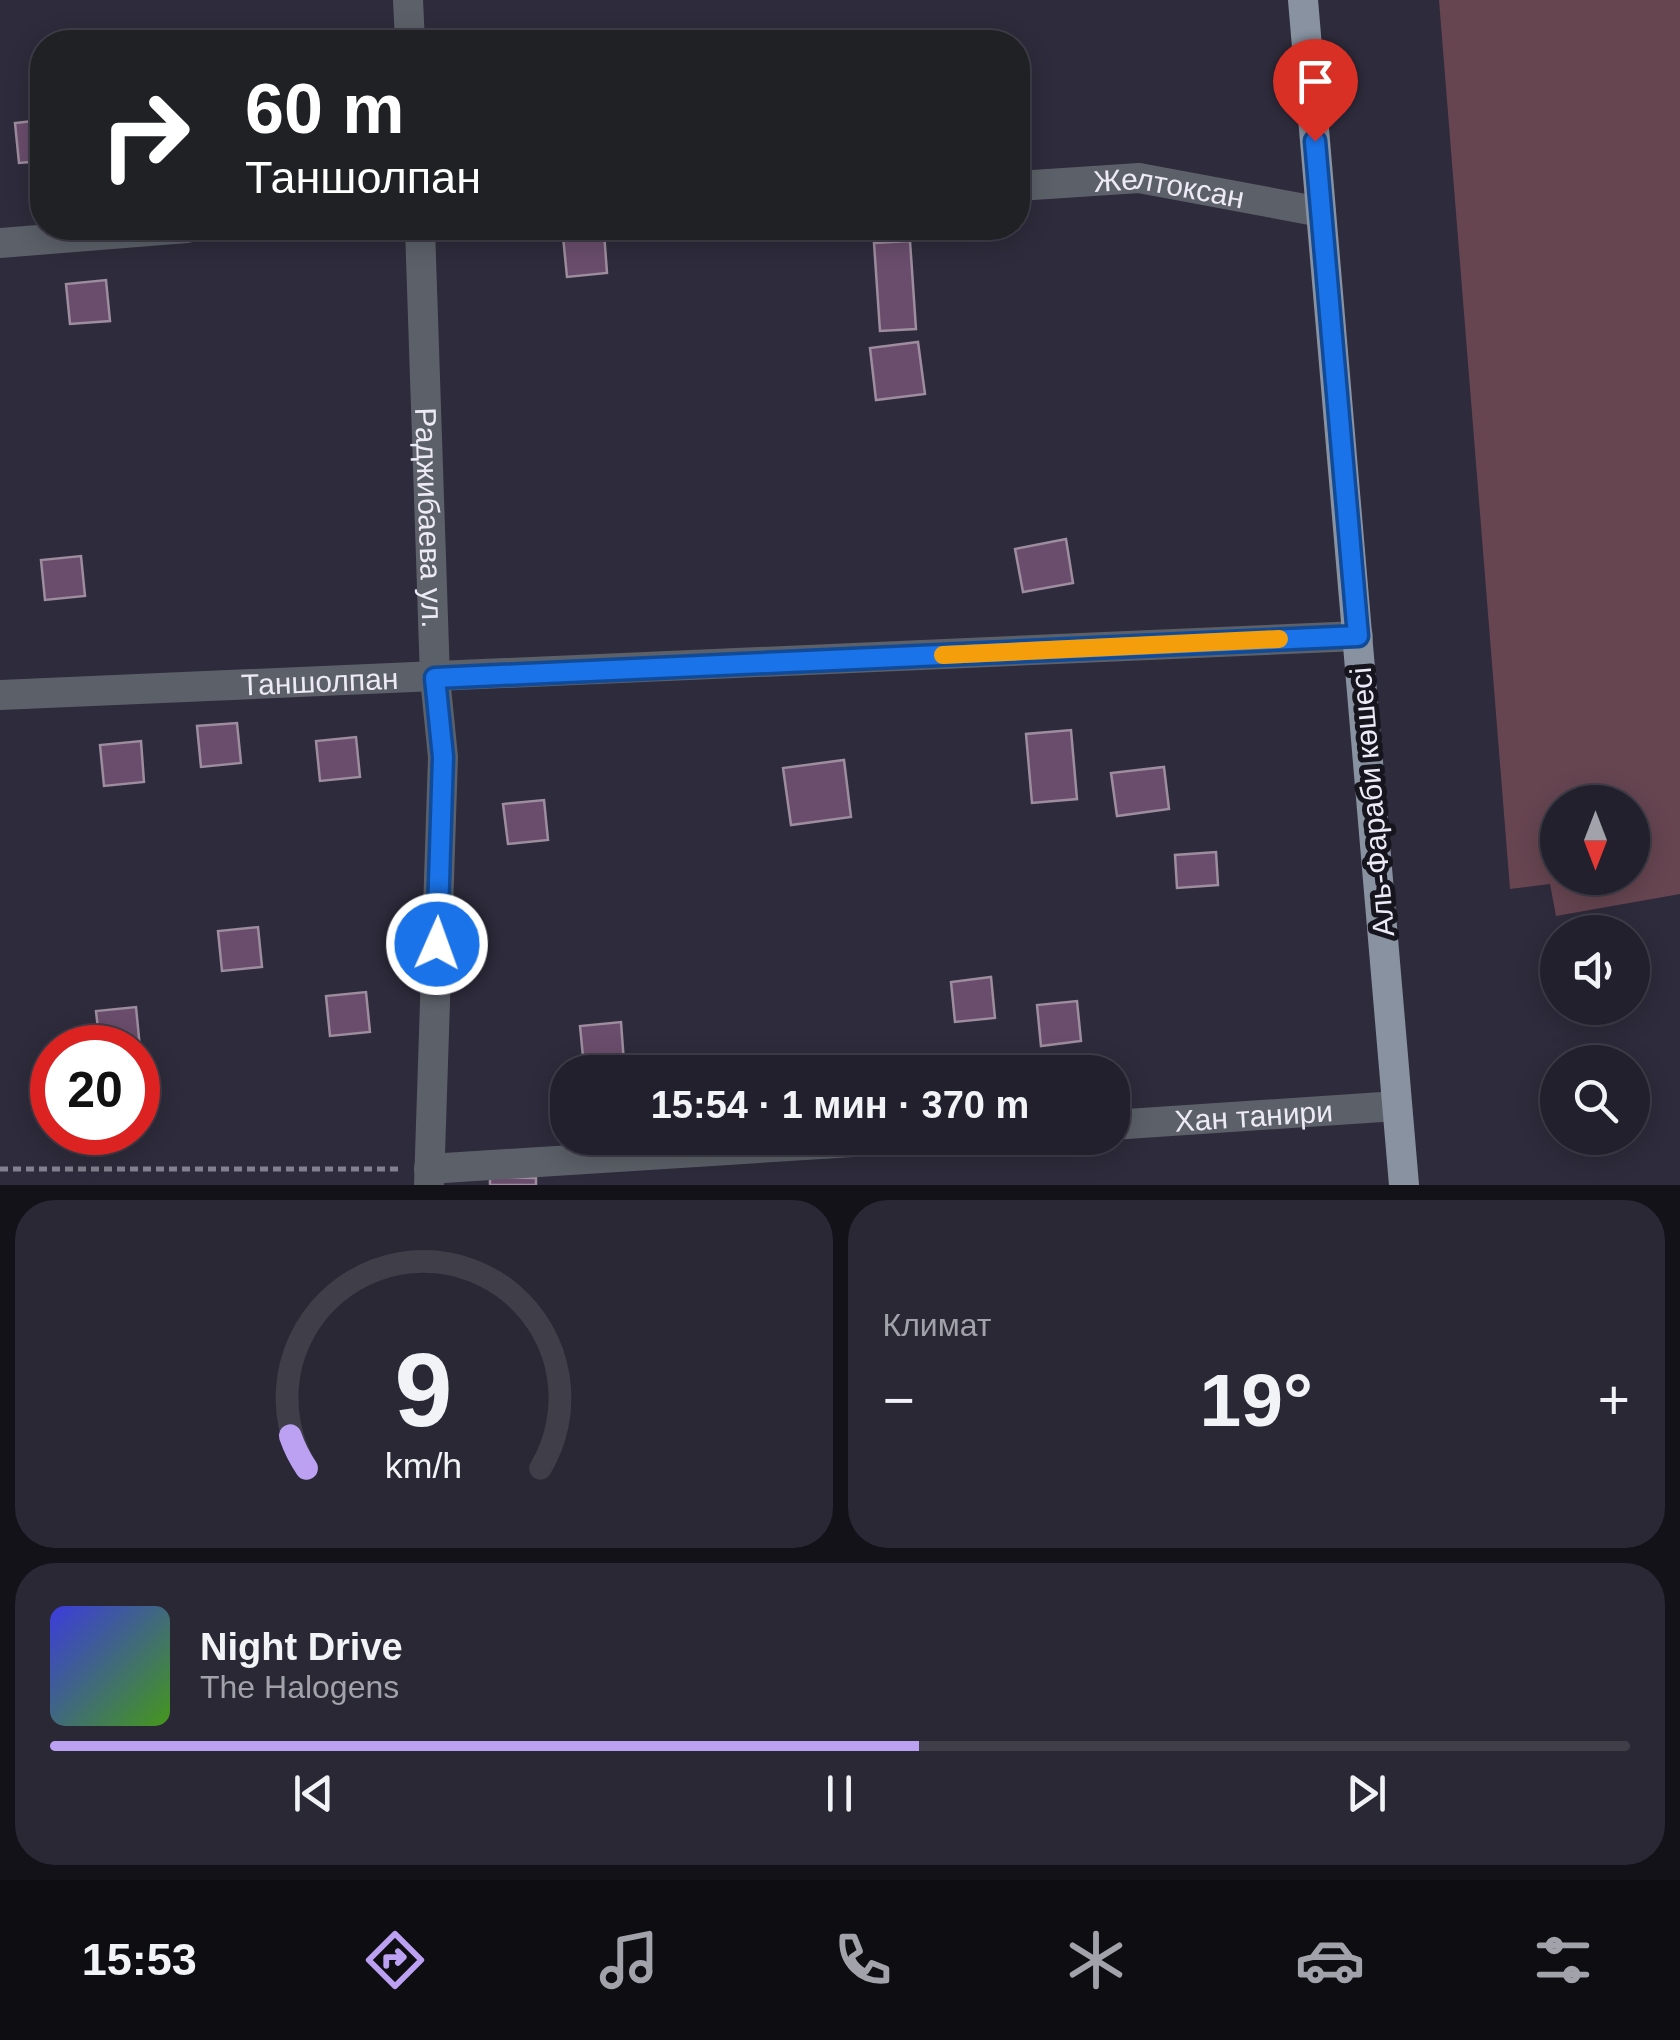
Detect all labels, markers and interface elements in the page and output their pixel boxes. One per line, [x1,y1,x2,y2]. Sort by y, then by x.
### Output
pin [1273,39,1358,142]
icon: arrive [1288,54,1343,109]
icon: right [80,70,210,200]
text: 60 m [245,70,405,148]
text: Таншолпан [245,152,481,203]
street label: Желтоксан [1093,161,1247,214]
street label: Раджибаева ул. [409,407,450,629]
street label: Таншолпан [240,661,399,701]
street label: Аль-Фараби көшесі [1344,666,1400,938]
north arrow [1540,785,1650,895]
map controls [1540,785,1650,1155]
position arrow [385,892,489,996]
button: sound [1540,915,1650,1025]
speed limit sign: 20 [30,1025,160,1155]
button: search [1540,1045,1650,1155]
text: 15:54 · 1 мин · 370 m [651,1084,1029,1126]
street label: Хан танири [1174,1094,1334,1137]
text: Климат [883,1307,991,1343]
text: 9 [395,1332,453,1448]
text: 19° [1200,1358,1313,1442]
text: − [883,1369,915,1431]
text: + [1598,1369,1630,1431]
text: km/h [385,1446,462,1486]
text: Night Drive [200,1626,403,1668]
text: The Halogens [200,1669,399,1705]
icon: previous [286,1766,341,1821]
icon: pause [812,1766,867,1821]
icon: next [1339,1766,1394,1821]
icon: directions [360,1925,430,1995]
icon: music [594,1925,664,1995]
icon: phone [828,1925,898,1995]
icon: climate [1061,1925,1131,1995]
icon: car [1295,1925,1365,1995]
icon: filters [1528,1925,1598,1995]
text: 15:53 [82,1934,197,1985]

